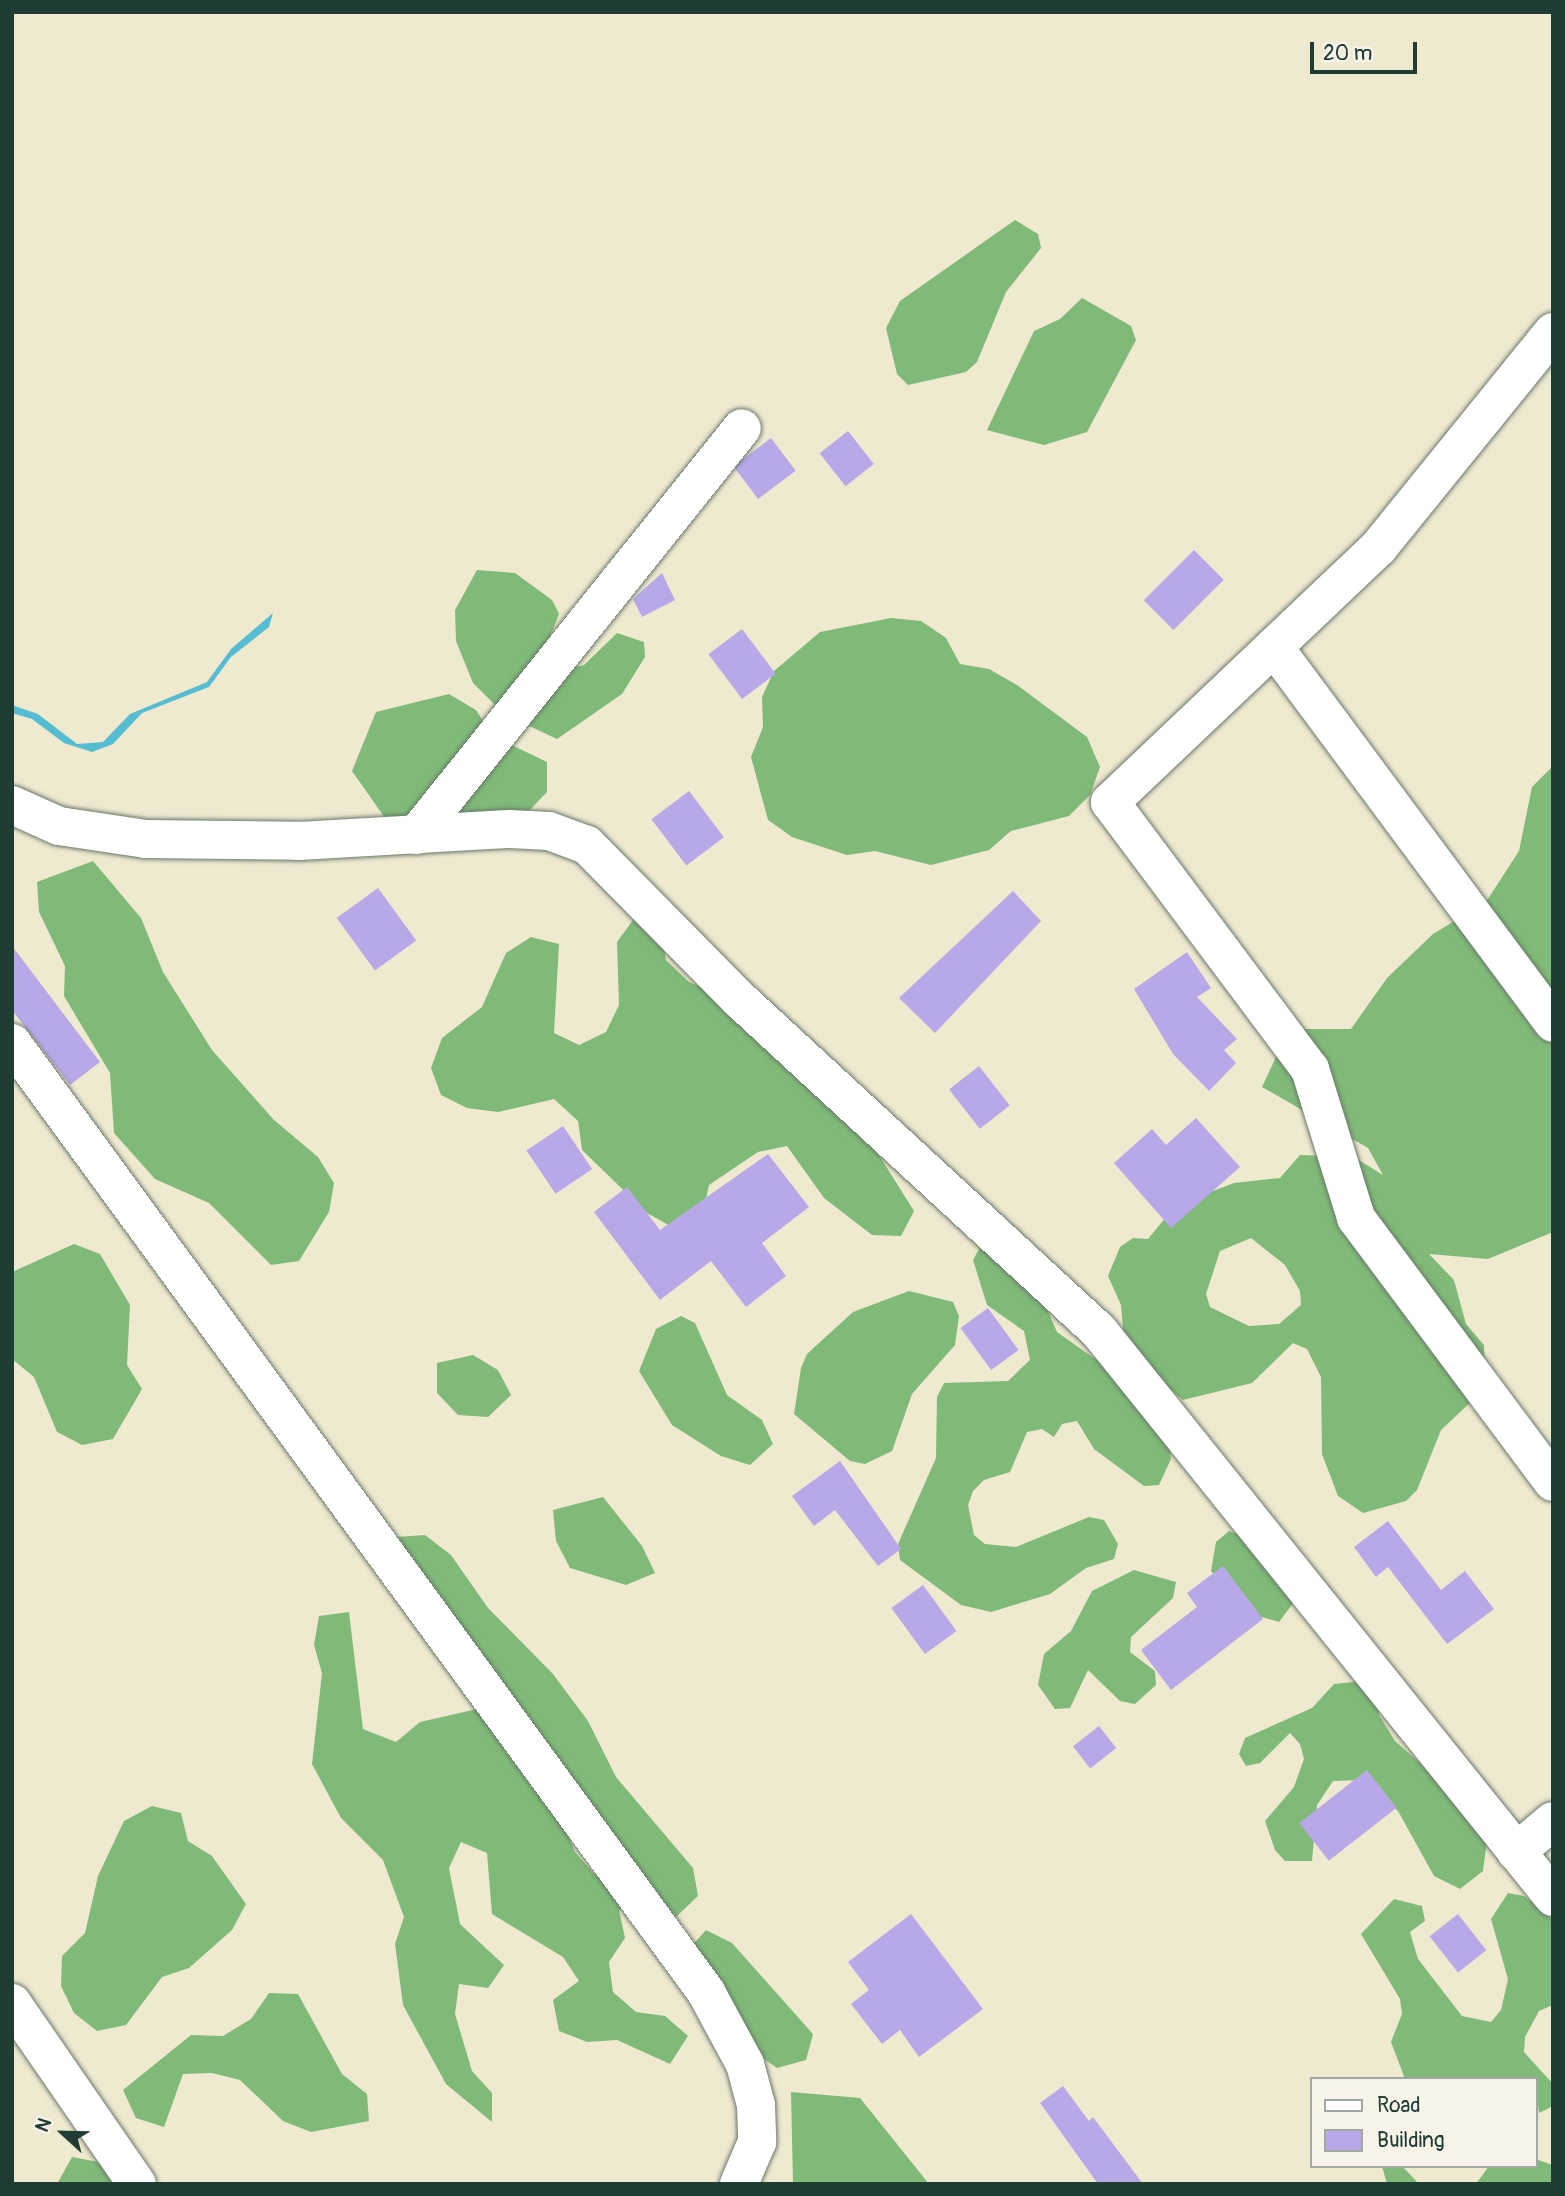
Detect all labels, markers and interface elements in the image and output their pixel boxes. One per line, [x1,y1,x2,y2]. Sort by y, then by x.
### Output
scale bar [1313,28,1420,72]
text: 20 m [1323,40,1372,67]
legend [1310,2077,1537,2168]
text: Road [1377,2092,1421,2119]
north arrow [28,2098,98,2168]
text: N [30,2115,57,2136]
text: Building [1377,2127,1444,2154]

